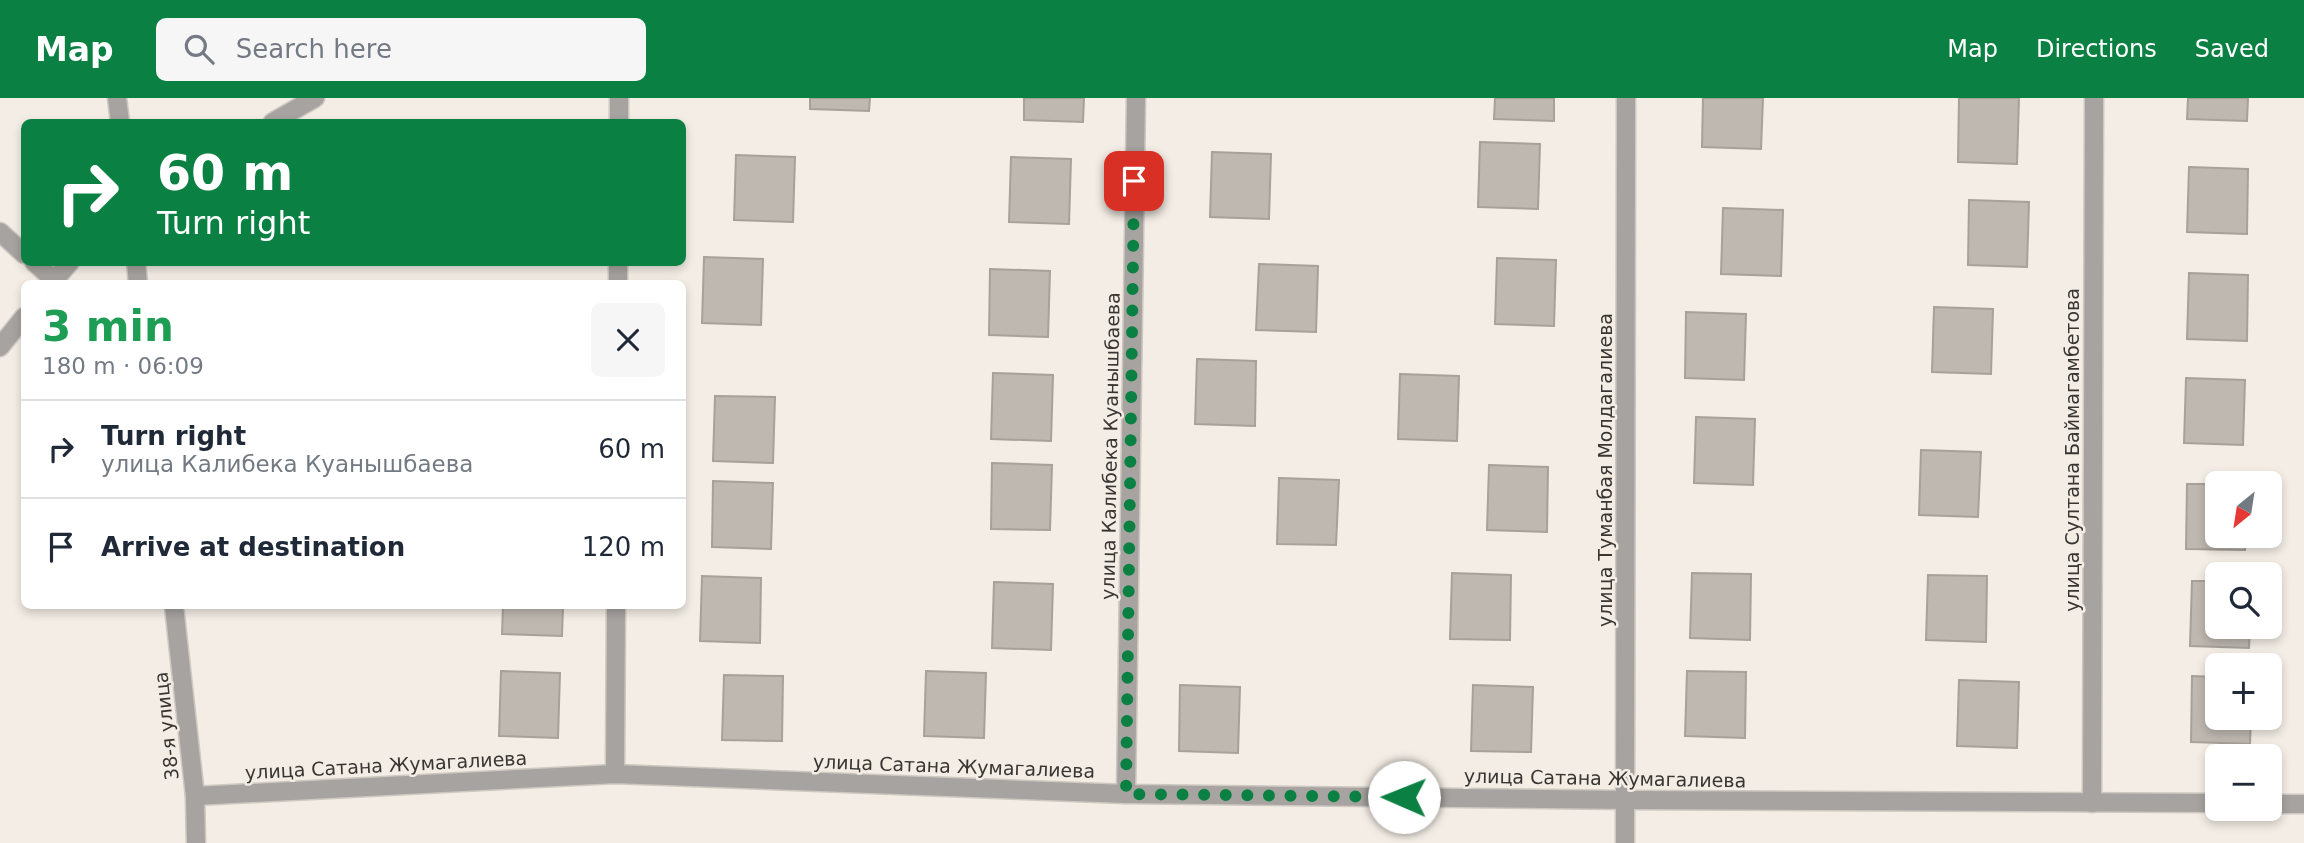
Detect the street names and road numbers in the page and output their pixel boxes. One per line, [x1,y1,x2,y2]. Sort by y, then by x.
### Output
street label: улица Султана Баймагамбетова [2061,288,2083,612]
street label: улица Калибека Куанышбаева [1096,292,1124,600]
street label: улица Туманбая Молдагалиева [1594,313,1616,627]
street label: 38-я улица [149,671,183,781]
street label: улица Сатана Жумагалиева [244,747,528,783]
street label: улица Сатана Жумагалиева [812,750,1096,782]
street label: улица Сатана Жумагалиева [1464,765,1746,791]

